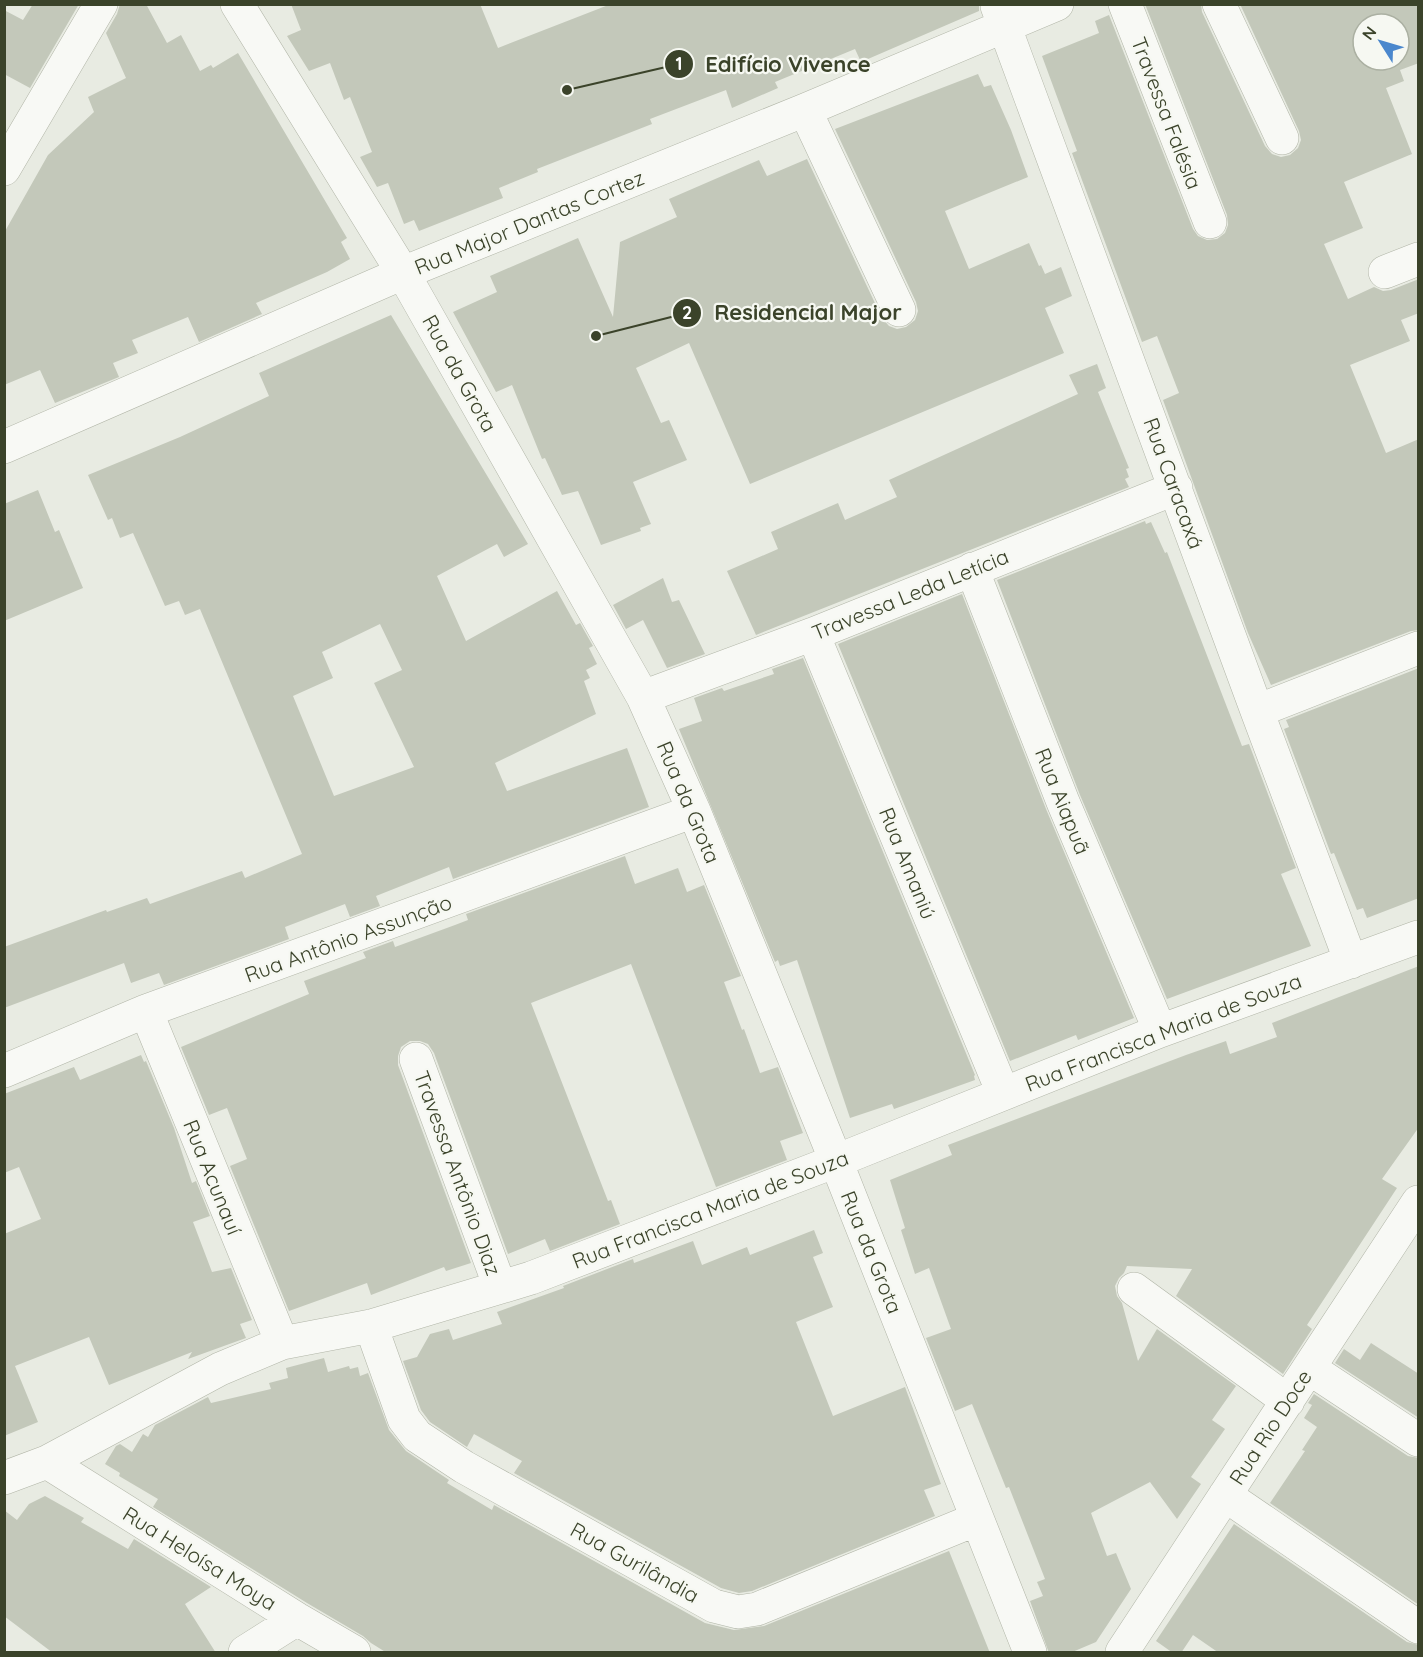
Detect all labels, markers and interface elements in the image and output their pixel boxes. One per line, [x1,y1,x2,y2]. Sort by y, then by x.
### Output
north arrow [1351,12,1411,72]
text: N [1357,22,1381,44]
street label: Travessa Falésia [1126,33,1208,193]
callout: Edifício Vivence [664,44,883,84]
text: Edifício Vivence [705,50,871,78]
text: 1 [675,52,683,75]
street label: Rua Major Dantas Cortez [410,164,648,280]
callout: Residencial Major [672,293,913,333]
text: Residencial Major [714,298,902,326]
text: 2 [682,301,692,324]
street label: Rua da Grota [417,310,503,436]
street label: Rua Caracaxá [1138,414,1210,552]
street label: Travessa Leda Letícia [808,543,1012,645]
street label: Rua da Grota [652,737,726,867]
street label: Rua Aiapuã [1030,744,1096,858]
street label: Rua Amaniú [874,803,942,923]
street label: Rua Antônio Assunção [241,888,455,988]
street label: Rua Francisca Maria de Souza [1021,967,1305,1097]
street label: Travessa Antônio Diaz [409,1067,507,1279]
street label: Rua Acunauí [178,1116,248,1239]
street label: Rua Francisca Maria de Souza [568,1144,852,1274]
street label: Rua da Grota [836,1187,908,1317]
street label: Rua Rio Doce [1223,1365,1317,1489]
street label: Rua Heloísa Moya [118,1500,282,1616]
street label: Rua Gurilândia [566,1516,704,1608]

